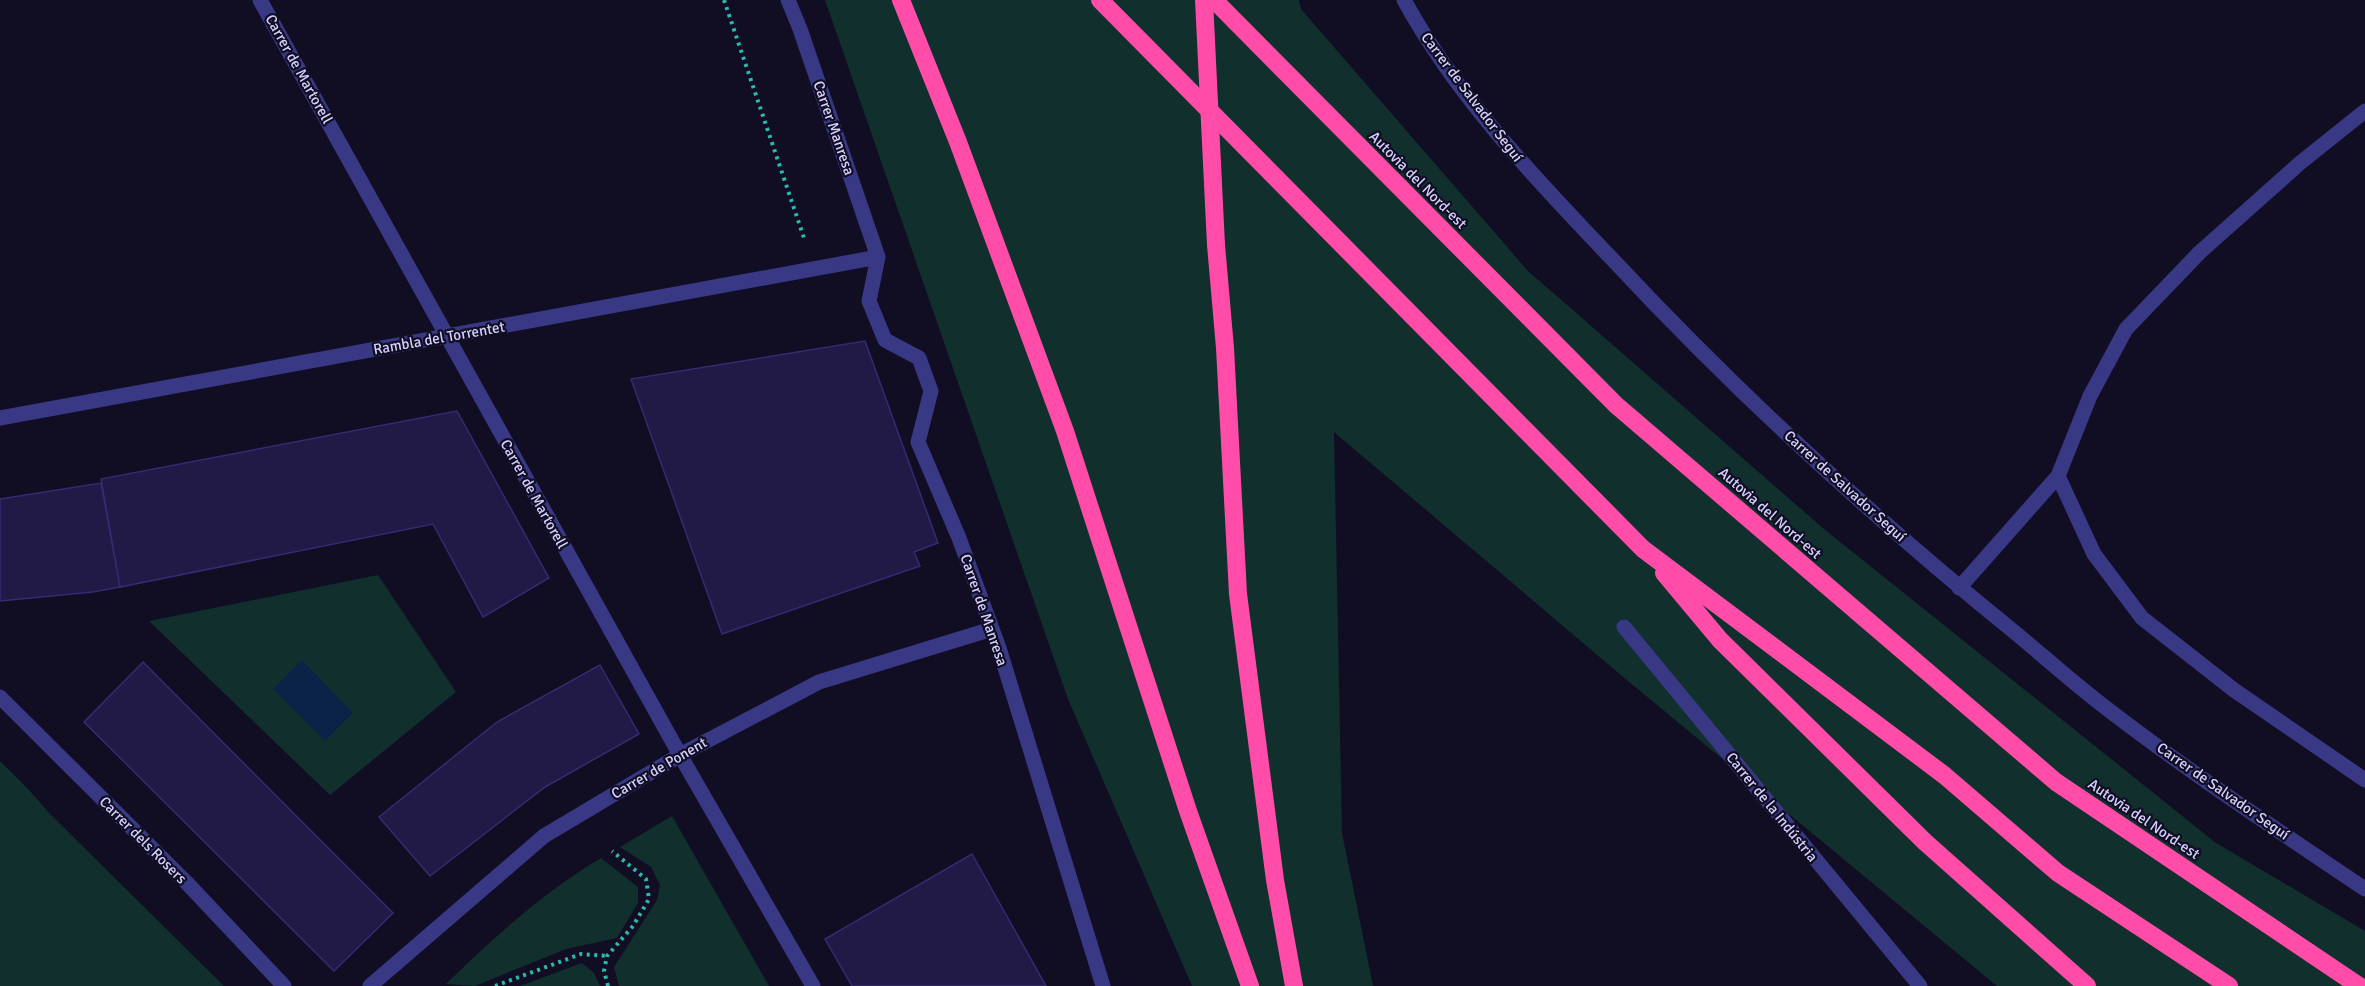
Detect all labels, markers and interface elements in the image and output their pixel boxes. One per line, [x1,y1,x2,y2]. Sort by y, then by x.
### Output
street label: Carrer de Martorell [261,11,337,127]
street label: Carrer de Salvador Seguí [1417,29,1527,165]
street label: Carrer Manresa [809,79,859,177]
street label: Autovia del Nord-est [1365,127,1471,233]
street label: Rambla del Torrentet [372,318,506,358]
street label: Carrer de Salvador Seguí [1780,427,1910,545]
street label: Carrer de Martorell [496,436,572,552]
street label: Autovia del Nord-est [1715,463,1825,563]
street label: Carrer de Manresa [956,552,1012,668]
street label: Carrer de Ponent [608,733,710,803]
street label: Carrer de Salvador Seguí [2153,738,2293,844]
street label: Carrer de la Indústria [1722,749,1822,865]
street label: Autovia del Nord-est [2085,775,2203,863]
street label: Carrer dels Rosers [96,793,191,888]

